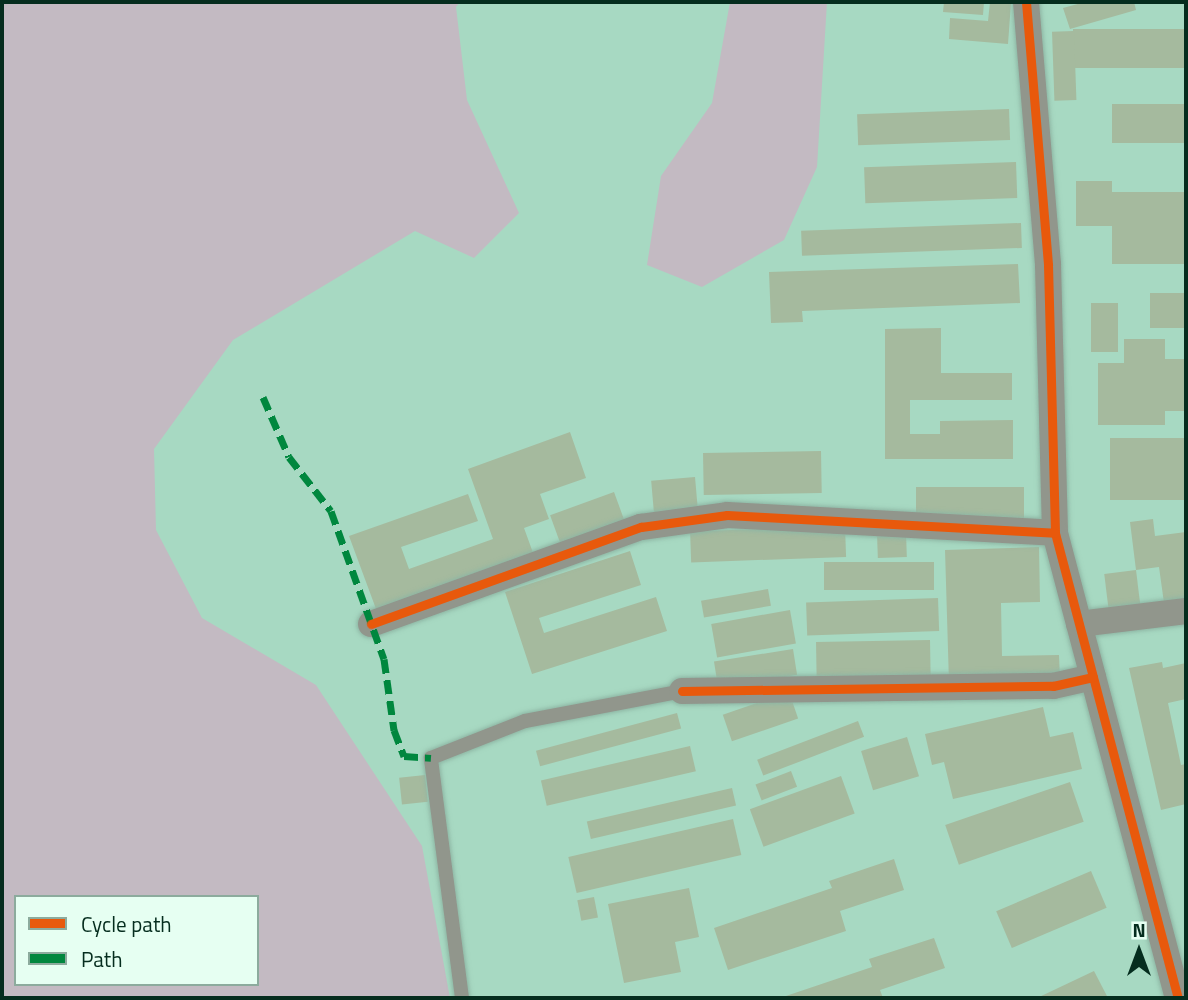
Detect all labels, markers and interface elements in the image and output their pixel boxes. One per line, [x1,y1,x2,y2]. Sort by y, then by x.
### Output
legend [14,895,259,986]
text: Cycle path [81,908,172,940]
text: N [1132,915,1146,944]
north arrow [1104,916,1174,986]
text: Path [81,943,123,975]

